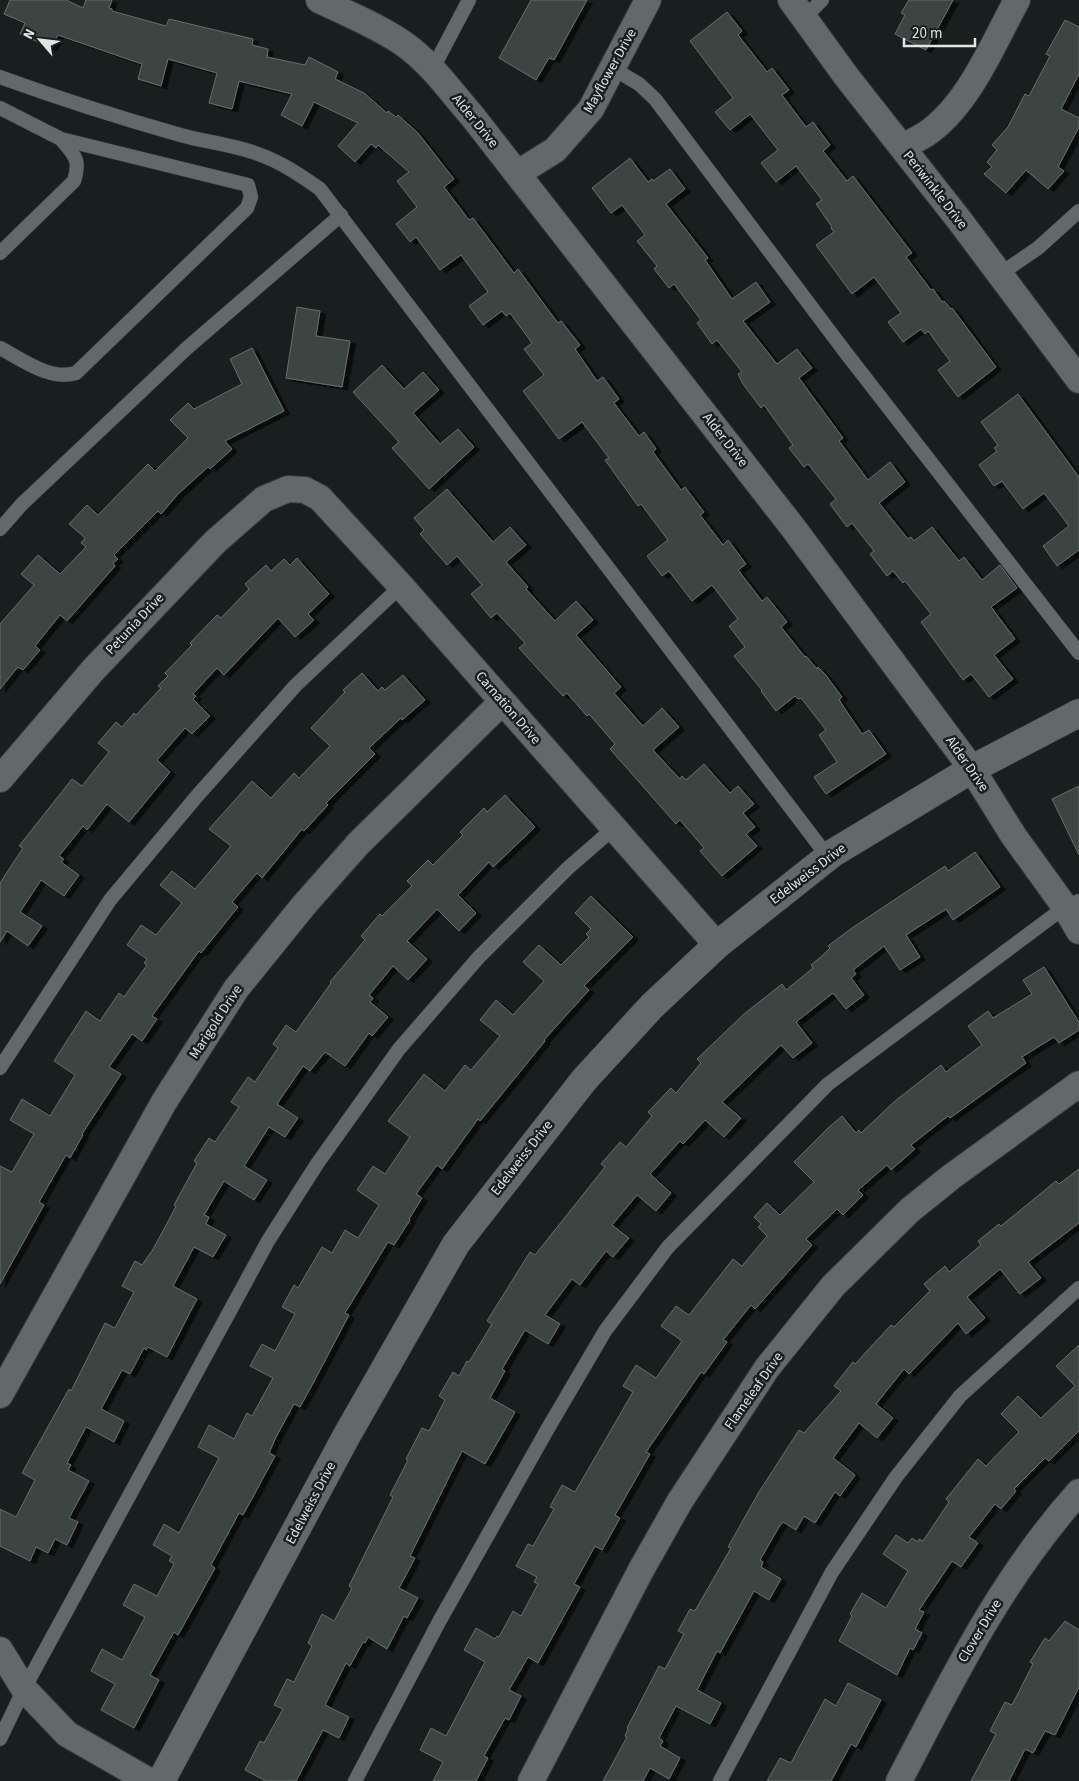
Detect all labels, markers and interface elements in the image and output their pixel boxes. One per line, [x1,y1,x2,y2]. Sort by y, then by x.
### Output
north arrow [15,15,65,65]
scale bar [904,15,975,47]
text: 20 m [912,23,942,44]
street label: Mayflower Drive [578,25,642,117]
text: N [18,26,40,43]
street label: Alder Drive [447,90,503,152]
street label: Periwinkle Drive [898,147,972,233]
street label: Alder Drive [697,409,753,471]
street label: Petunia Drive [101,589,169,659]
street label: Carnation Drive [471,667,545,749]
street label: Alder Drive [940,732,994,796]
street label: Edelweiss Drive [766,839,850,909]
street label: Marigold Drive [185,981,247,1063]
street label: Edelweiss Drive [486,1116,558,1200]
street label: Flameleaf Drive [720,1348,788,1434]
street label: Edelweiss Drive [281,1458,341,1548]
street label: Clover Drive [953,1596,1007,1666]

